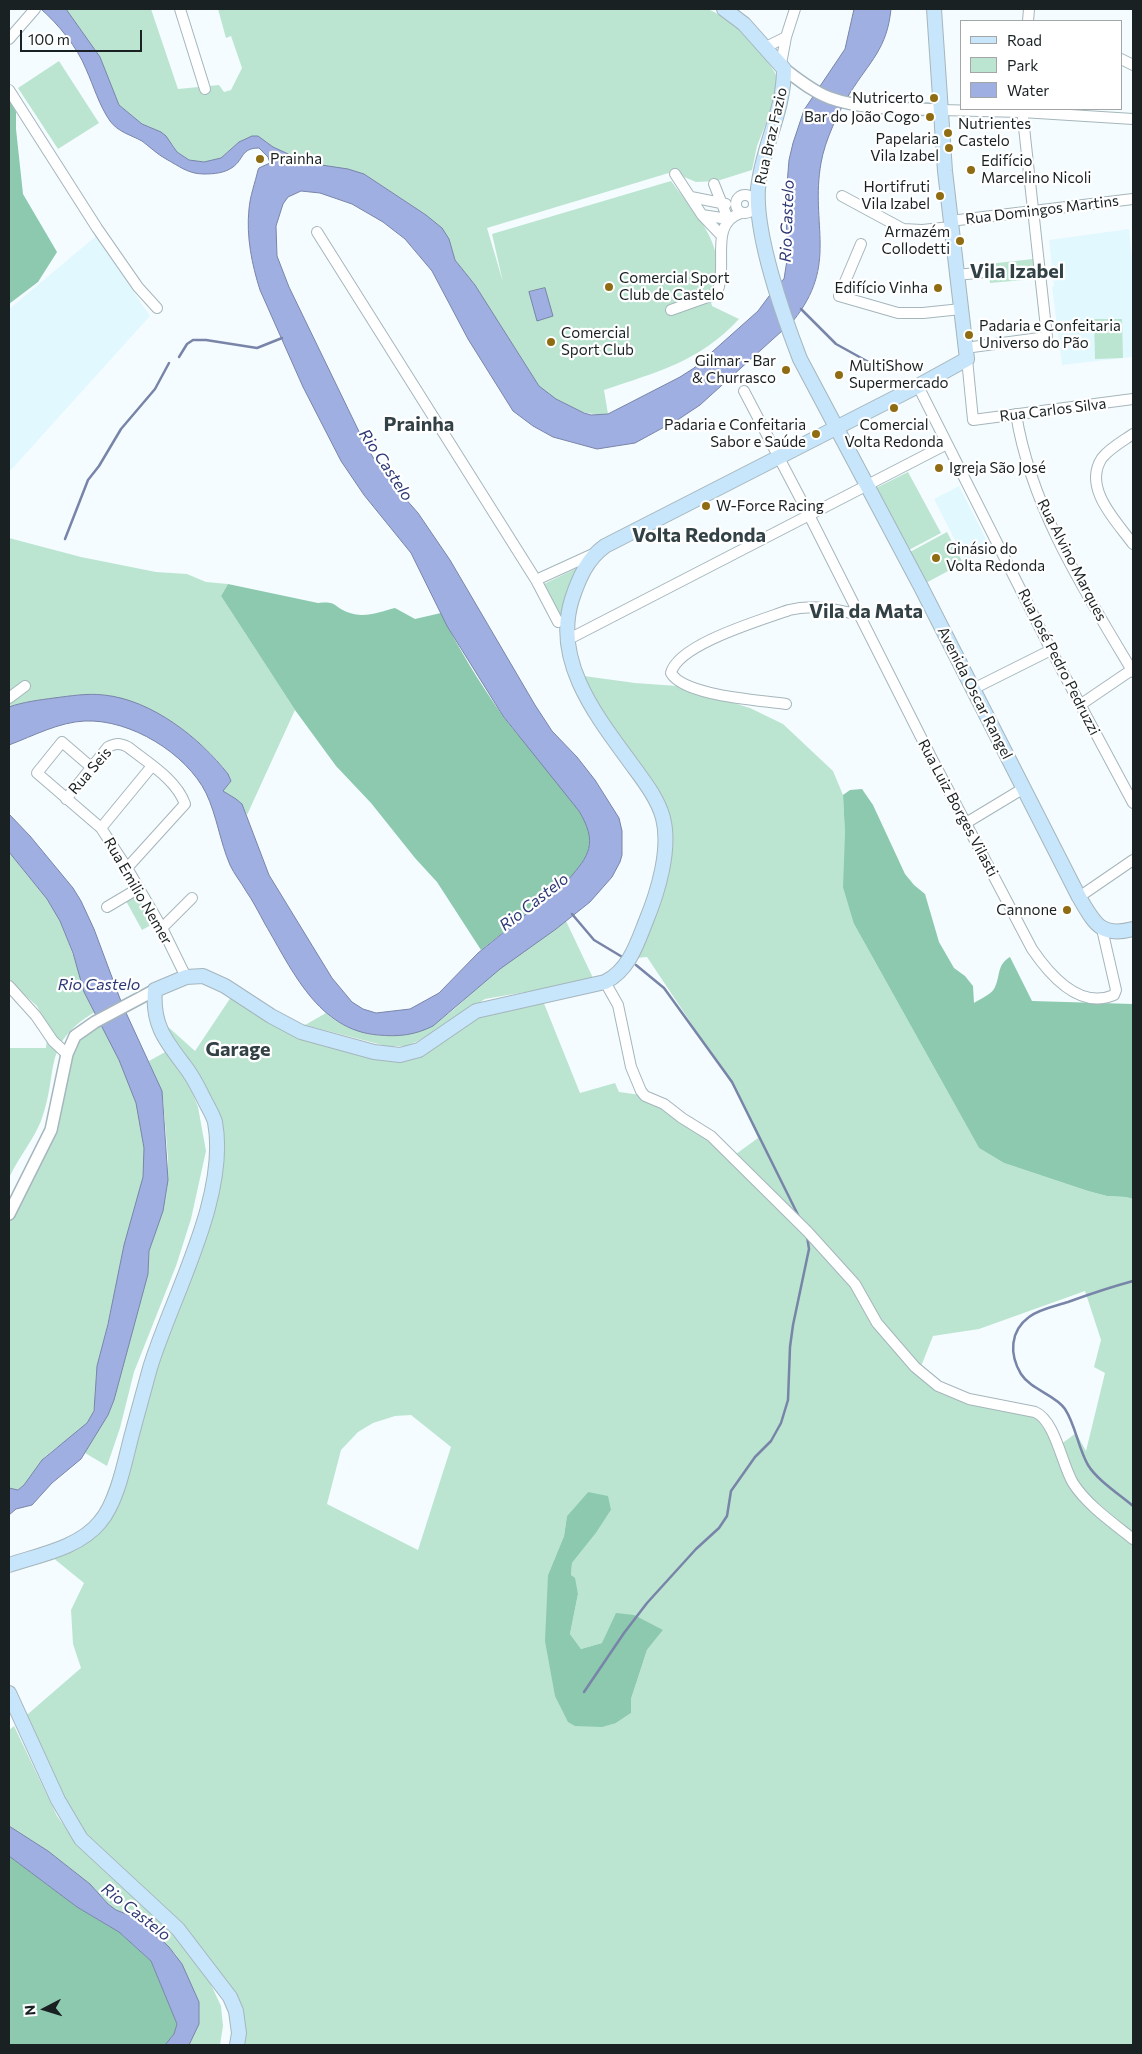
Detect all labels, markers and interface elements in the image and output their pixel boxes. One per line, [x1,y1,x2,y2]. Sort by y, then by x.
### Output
scale bar [22,20,145,52]
legend [960,20,1122,110]
text: 100 m [28,30,70,48]
text: Road [1007,31,1042,49]
text: Park [1007,56,1038,74]
text: Water [1007,81,1049,99]
street label: Rua Braz Fazio [751,86,791,186]
place label: Nutricerto [852,89,924,107]
marker: Nutricerto [928,92,940,104]
place label: Bar do João Cogo [804,108,920,126]
marker: Bar do João Cogo [924,111,936,123]
place label: Nutrientes Castelo [958,115,1031,150]
marker: Nutrientes Castelo [942,127,954,139]
place label: Papelaria Vila Izabel [870,130,939,165]
marker: Papelaria Vila Izabel [943,142,955,154]
place label: Prainha [270,150,322,168]
place label: Edifício Marcelino Nicoli [981,152,1091,187]
marker: Prainha [254,153,266,165]
marker: Edifício Marcelino Nicoli [965,164,977,176]
place label: Hortifruti Vila Izabel [861,178,930,213]
water label: Rio Castelo [776,179,798,263]
marker: Hortifruti Vila Izabel [934,190,946,202]
street label: Rua Domingos Martins [964,192,1120,228]
place label: Armazém Collodetti [882,223,950,258]
marker: Armazém Collodetti [954,235,966,247]
district label: Vila Izabel [970,259,1064,283]
place label: Comercial Sport Club de Castelo [619,269,730,304]
place label: Edifício Vinha [835,279,928,297]
marker: Comercial Sport Club de Castelo [603,281,615,293]
marker: Edifício Vinha [932,282,944,294]
place label: Padaria e Confeitaria Universo do Pão [979,317,1121,352]
place label: Comercial Sport Club [561,324,634,359]
marker: Padaria e Confeitaria Universo do Pão [963,329,975,341]
marker: Comercial Sport Club [545,336,557,348]
place label: Gilmar - Bar & Churrasco [692,352,776,387]
place label: MultiShow Supermercado [849,357,949,392]
marker: Gilmar - Bar & Churrasco [780,364,792,376]
marker: MultiShow Supermercado [833,369,845,381]
street label: Rua Carlos Silva [999,395,1107,425]
marker: Comercial Volta Redonda [888,402,900,414]
district label: Prainha [384,412,454,436]
place label: Padaria e Confeitaria Sabor e Saúde [664,416,806,451]
place label: Comercial Volta Redonda [844,416,944,451]
water label: Rio Castelo [355,425,417,505]
marker: Padaria e Confeitaria Sabor e Saúde [810,428,822,440]
place label: Igreja São José [949,459,1046,477]
marker: Igreja São José [933,462,945,474]
street label: Rua Alvino Marques [1033,496,1111,624]
place label: W-Force Racing [716,497,824,515]
marker: W-Force Racing [700,500,712,512]
district label: Volta Redonda [632,523,766,547]
place label: Ginásio do Volta Redonda [946,540,1045,575]
marker: Ginásio do Volta Redonda [930,552,942,564]
street label: Rua José Pedro Pedruzzi [1014,586,1104,738]
district label: Vila da Mata [809,599,923,623]
street label: Avenida Oscar Rangel [934,624,1016,762]
street label: Rua Luiz Borges Vilasti [914,736,1002,880]
street label: Rua Seis [65,744,115,798]
street label: Rua Emilio Nemer [100,834,176,948]
water label: Rio Castelo [496,869,572,935]
place label: Cannone [996,901,1057,919]
marker: Cannone [1061,904,1073,916]
water label: Rio Castelo [58,975,140,995]
district label: Garage [205,1037,271,1061]
water label: Rio Castelo [98,1879,174,1945]
north arrow [20,1984,70,2034]
text: N [21,2004,38,2016]

